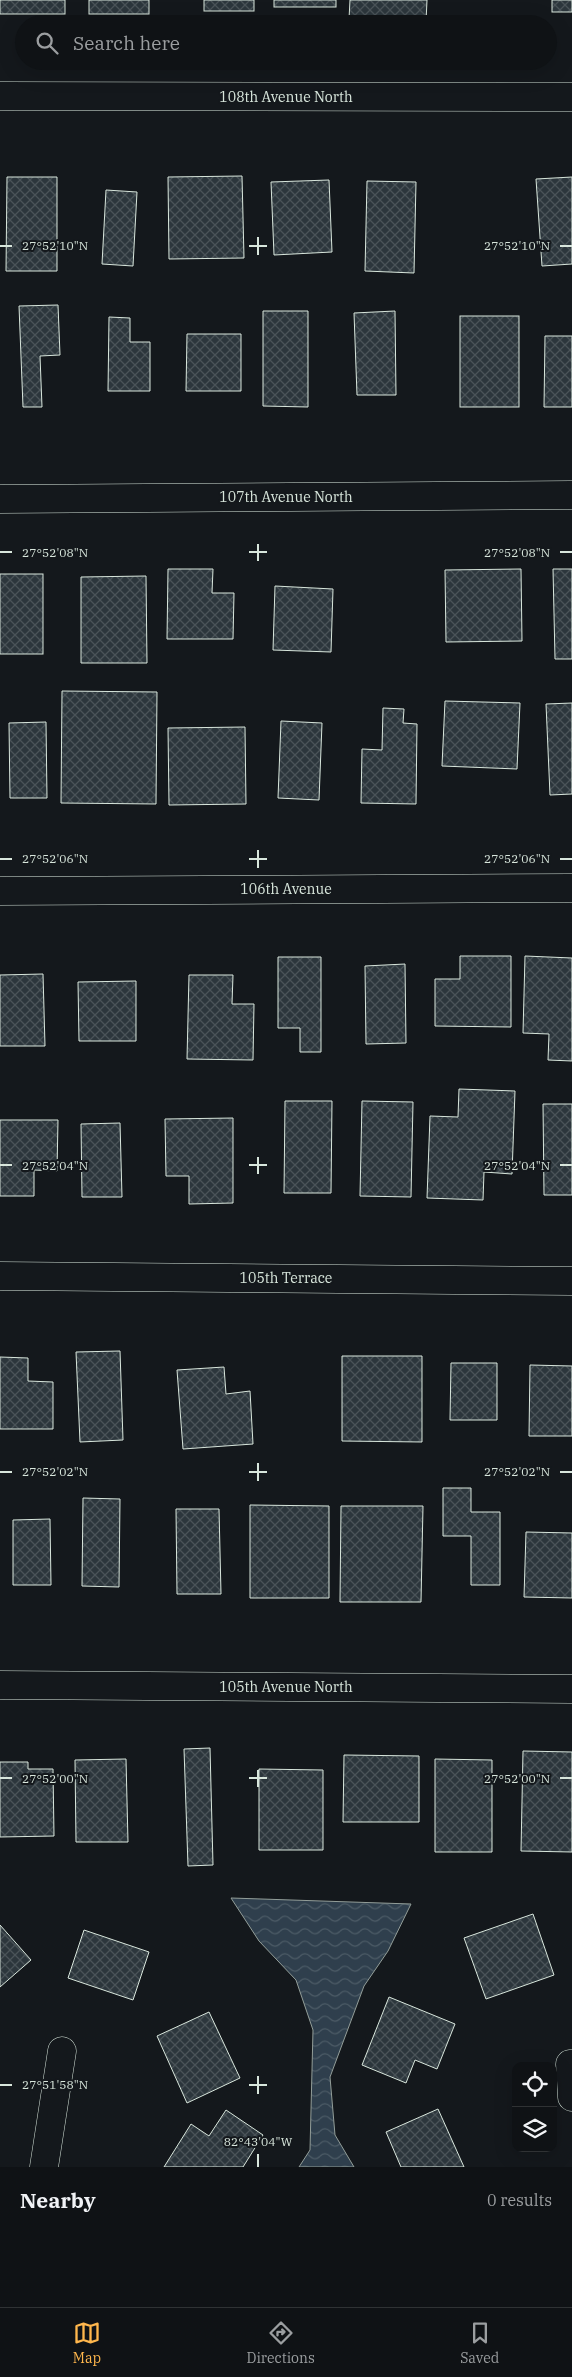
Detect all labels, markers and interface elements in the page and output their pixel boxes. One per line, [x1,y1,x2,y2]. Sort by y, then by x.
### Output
search box [15,15,557,70]
icon: search [33,29,61,57]
text: Search here [73,31,180,55]
street label: 108th Avenue North [219,88,353,106]
text: 27°52'10"N [22,238,88,253]
text: 27°52'10"N [484,238,550,253]
street label: 107th Avenue North [219,488,353,506]
text: 27°52'08"N [22,545,88,560]
text: 27°52'08"N [484,545,550,560]
text: 27°52'06"N [22,851,88,866]
text: 27°52'06"N [484,851,550,866]
street label: 106th Avenue [240,880,332,898]
text: 27°52'04"N [22,1158,88,1173]
text: 27°52'04"N [484,1158,550,1173]
street label: 105th Terrace [240,1269,332,1287]
text: 27°52'02"N [22,1464,88,1479]
text: 27°52'02"N [484,1464,550,1479]
street label: 105th Avenue North [219,1678,353,1696]
text: 27°52'00"N [22,1771,88,1786]
text: 27°52'00"N [484,1771,550,1786]
map controls [512,2062,557,2152]
button: locate [512,2062,557,2107]
text: 27°51'58"N [22,2077,88,2092]
button: layers [512,2107,557,2152]
text: 82°43'04"W [224,2134,293,2149]
text: Nearby [20,2186,96,2214]
text: 0 results [487,2190,552,2210]
tab: Map [73,2319,101,2367]
tab: Directions [247,2319,315,2367]
tab: Saved [460,2319,499,2367]

